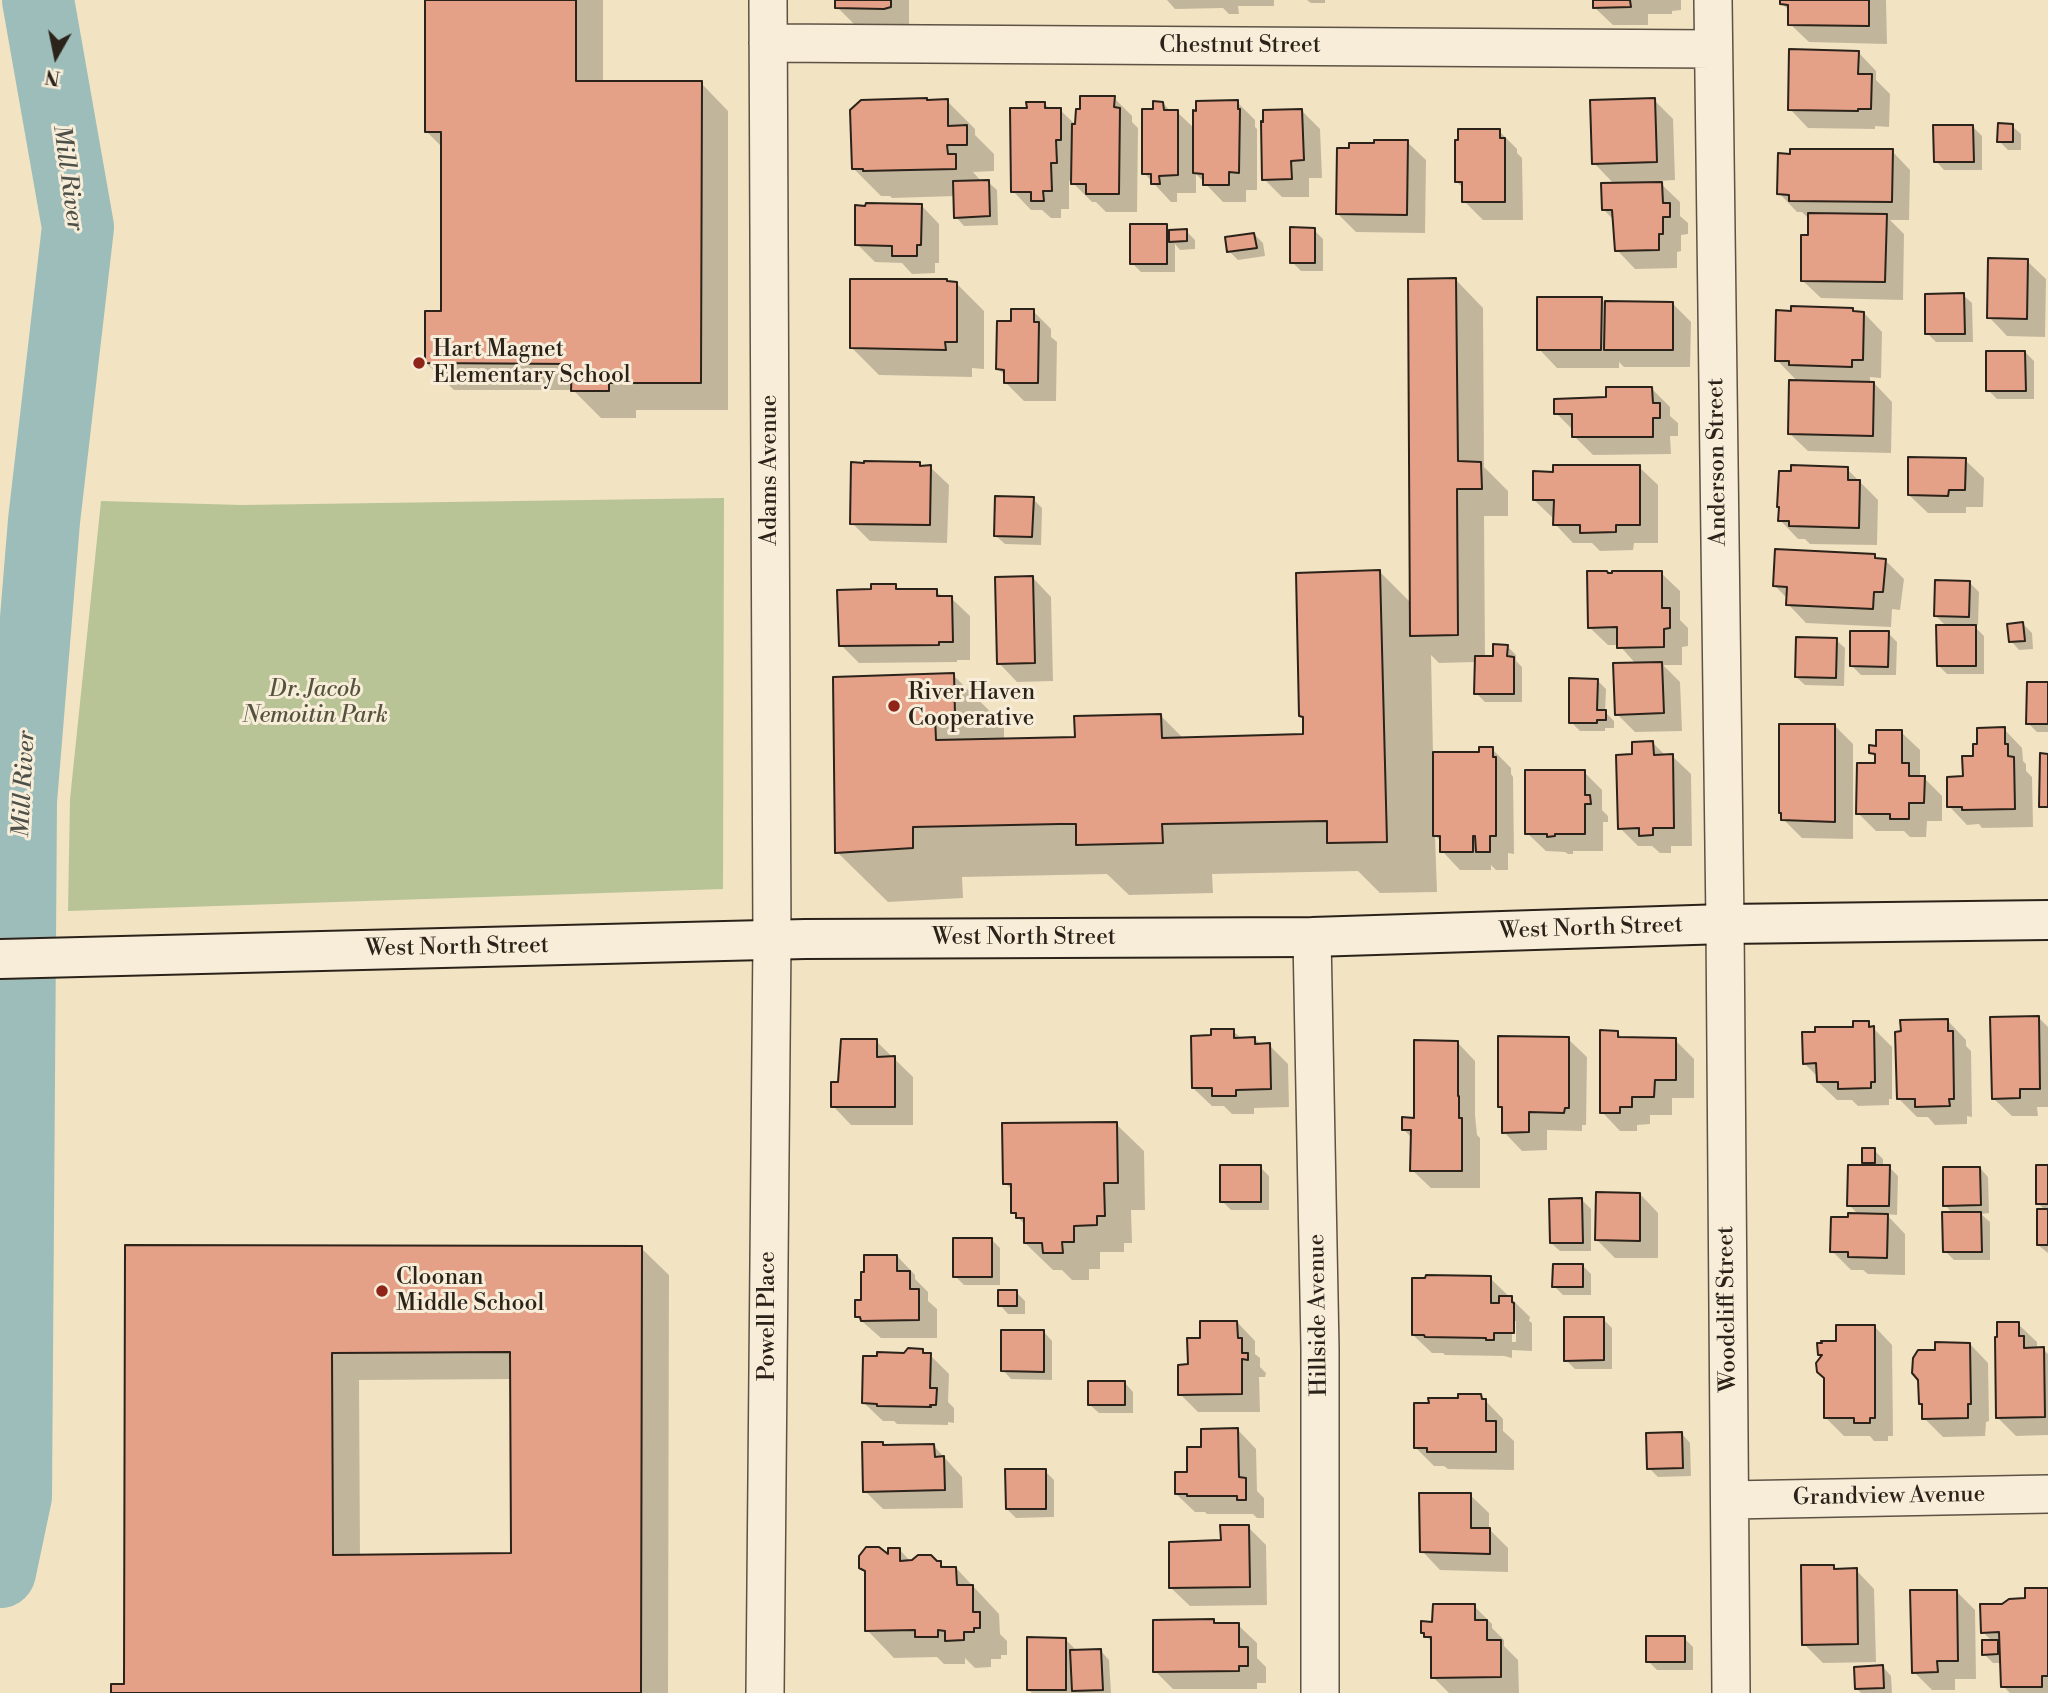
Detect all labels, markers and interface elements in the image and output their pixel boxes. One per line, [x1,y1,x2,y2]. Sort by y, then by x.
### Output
north arrow [21,21,91,91]
street label: Chestnut Street [1159,32,1321,60]
text: N [43,64,62,90]
water label: Mill River [45,123,89,233]
place label: Hart Magnet Elementary School [433,336,631,390]
marker: Hart Magnet Elementary School [411,355,427,371]
street label: Anderson Street [1703,378,1733,546]
street label: Adams Avenue [756,395,784,545]
park label: Dr. Jacob Nemoitin Park [242,676,388,730]
place label: River Haven Cooperative [908,679,1035,733]
marker: River Haven Cooperative [886,698,902,714]
water label: Mill River [8,730,42,838]
street label: West North Street [1499,912,1683,946]
street label: West North Street [932,924,1116,952]
street label: West North Street [365,933,549,963]
street label: Woodcliff Street [1713,1226,1743,1392]
street label: Hillside Avenue [1304,1234,1334,1396]
street label: Powell Place [754,1251,782,1381]
place label: Cloonan Middle School [396,1264,544,1318]
marker: Cloonan Middle School [374,1283,390,1299]
street label: Grandview Avenue [1793,1482,1985,1512]

